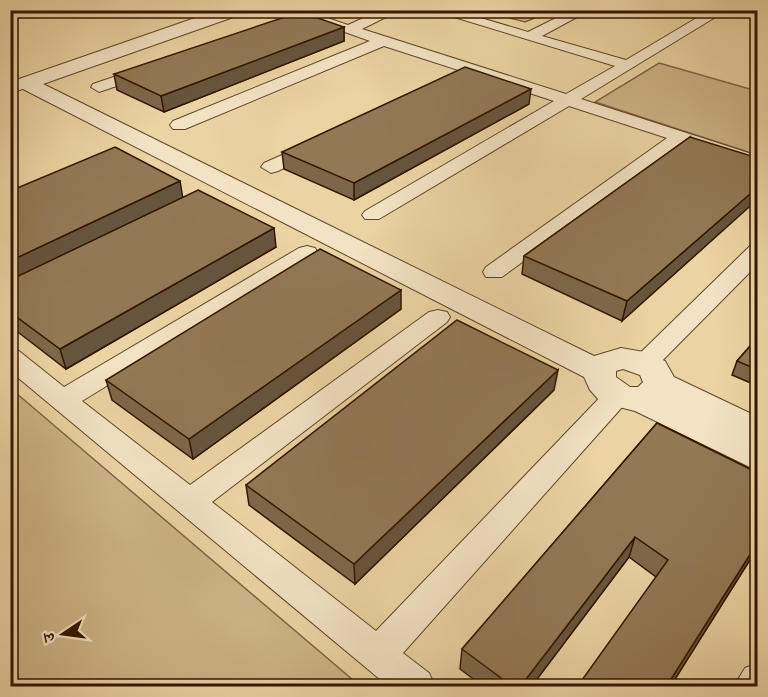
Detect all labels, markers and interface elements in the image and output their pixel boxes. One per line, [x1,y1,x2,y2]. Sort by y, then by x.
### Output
north arrow [33,604,93,664]
text: उ [39,629,61,644]

